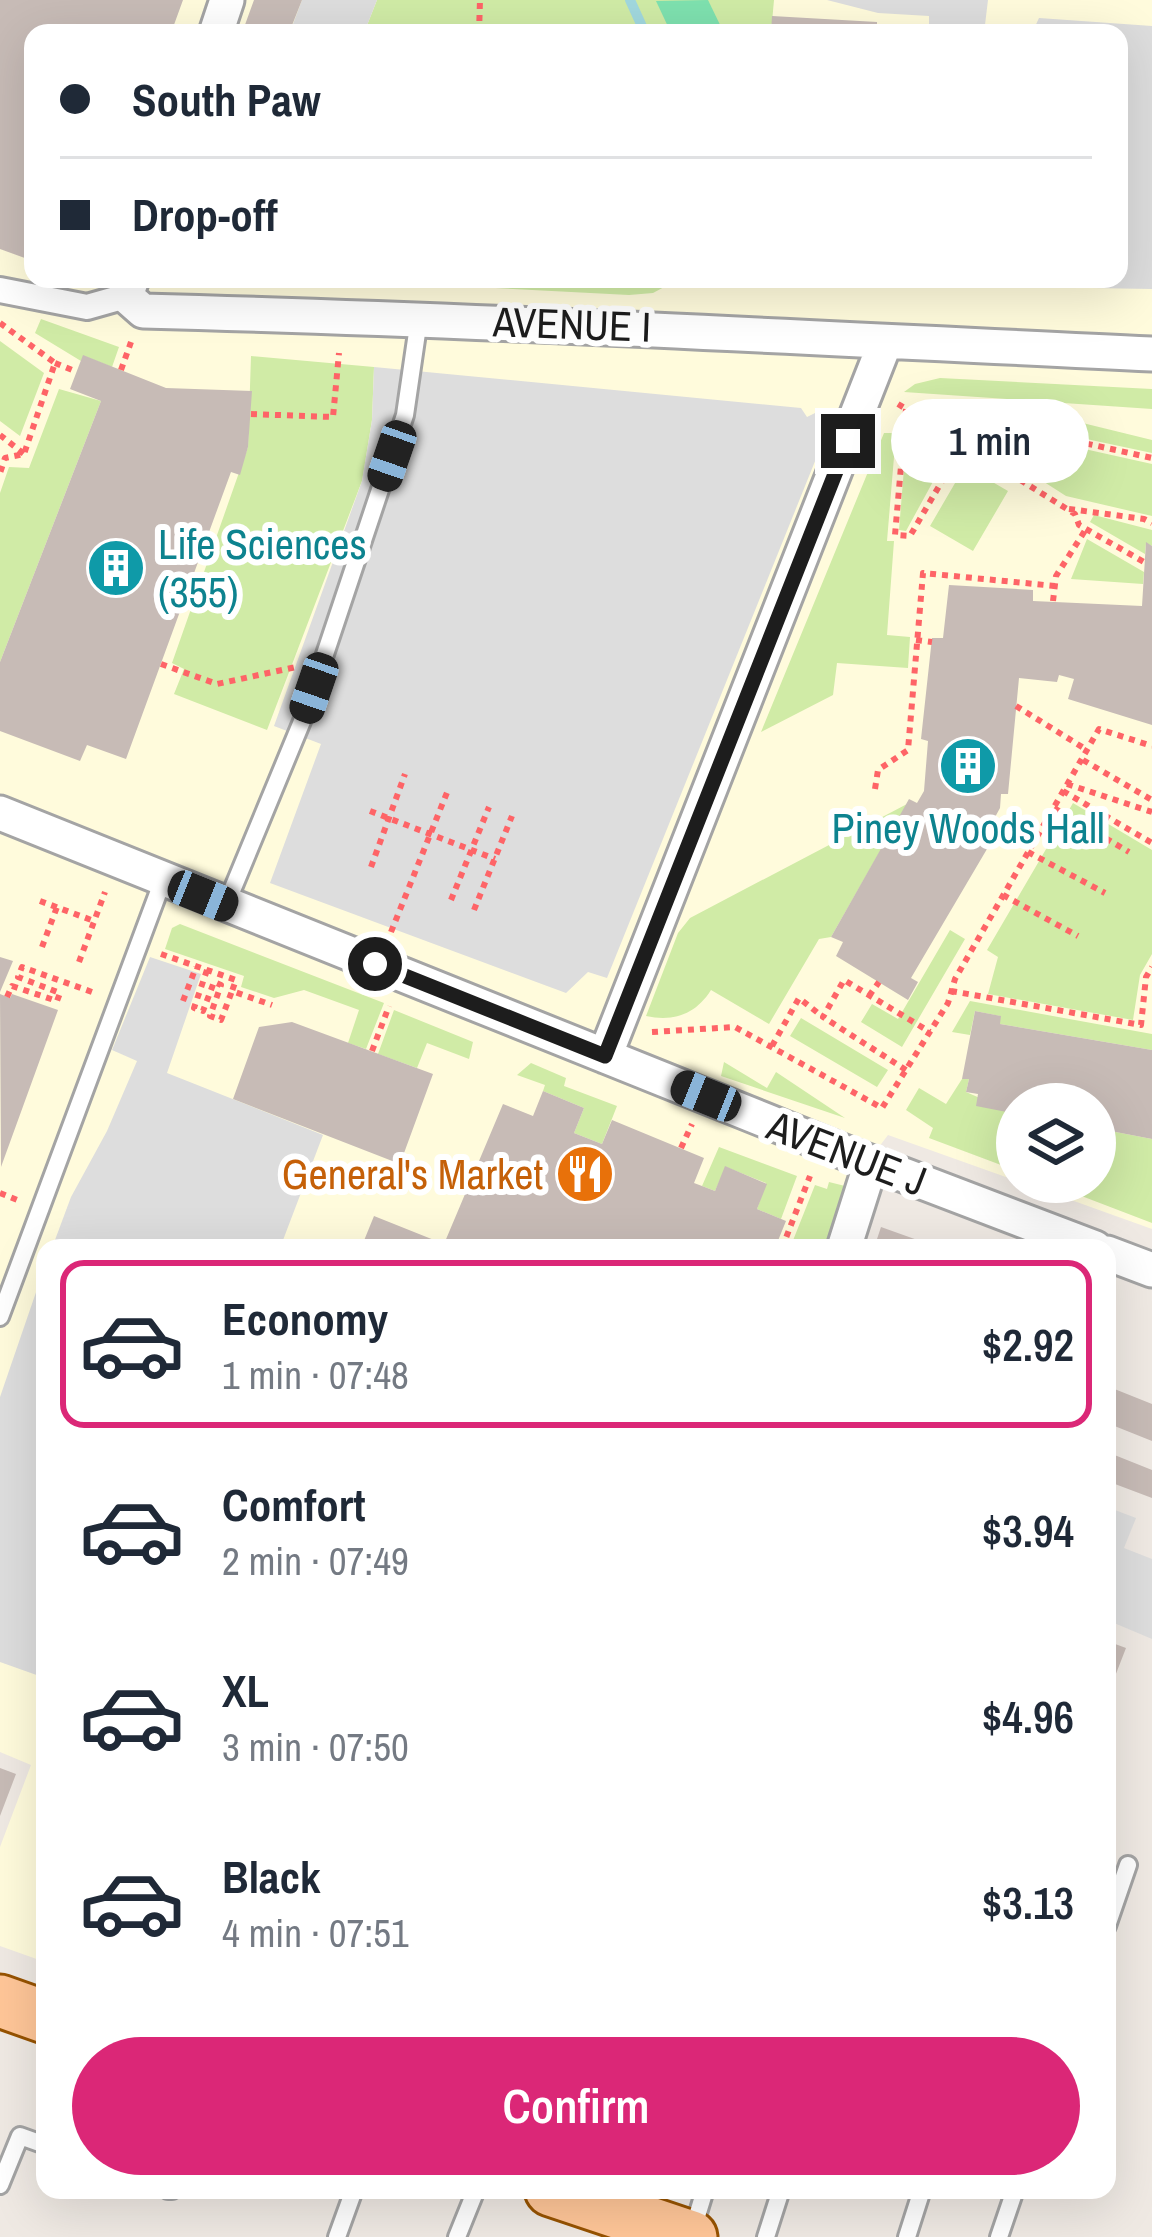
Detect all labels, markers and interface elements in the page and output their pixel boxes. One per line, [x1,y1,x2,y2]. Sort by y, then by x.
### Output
text: South Paw [132,69,321,130]
text: Drop-off [132,184,278,245]
street label: AVENUE I [491,293,652,355]
callout: 1 min [890,399,1088,483]
route end [821,414,875,468]
text: 1 min [949,415,1031,467]
car [363,416,421,496]
place label: Life Sciences (355) [158,516,367,620]
building icon: Life Sciences (355) [85,537,147,599]
car [285,648,343,728]
building icon: Piney Woods Hall [937,735,999,797]
place label: Piney Woods Hall [831,800,1105,856]
car [163,866,243,926]
route start [348,937,402,991]
car [666,1066,746,1126]
map controls [996,1083,1116,1203]
button: layers [996,1083,1116,1203]
street label: AVENUE J [759,1097,934,1209]
restaurant icon: General's Market [554,1143,616,1205]
place label: General's Market [282,1146,543,1202]
text: Economy [222,1288,388,1349]
icon: car [78,1290,186,1398]
text: $2.92 [982,1314,1074,1375]
text: 1 min · 07:48 [222,1349,409,1401]
text: Comfort [222,1474,365,1535]
icon: car [78,1476,186,1584]
text: $3.94 [982,1500,1074,1561]
text: 2 min · 07:49 [222,1535,409,1587]
text: XL [222,1660,269,1721]
icon: car [78,1662,186,1770]
text: $4.96 [982,1686,1074,1747]
text: 3 min · 07:50 [222,1721,409,1773]
text: Black [222,1846,320,1907]
icon: car [78,1848,186,1956]
text: $3.13 [982,1872,1074,1933]
text: 4 min · 07:51 [222,1907,409,1959]
button: Confirm [72,2037,1080,2175]

